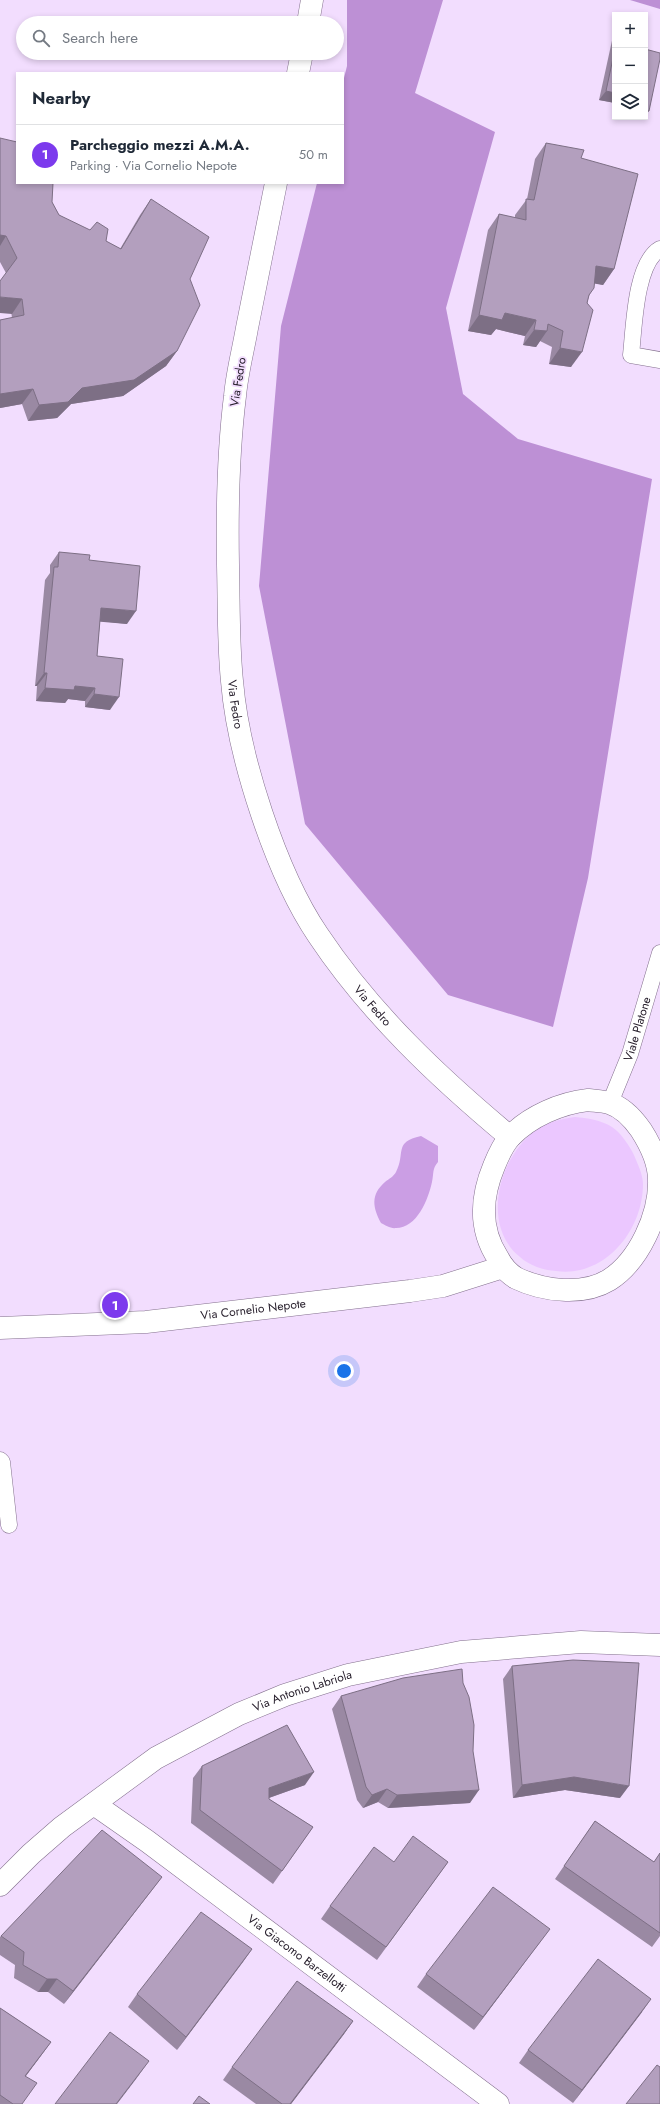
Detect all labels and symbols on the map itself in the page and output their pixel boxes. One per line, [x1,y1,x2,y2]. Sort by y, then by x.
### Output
street label: Via Fedro [225,356,251,408]
street label: Via Fedro [223,679,248,731]
street label: Via Fedro [349,981,396,1031]
street label: Viale Platone [619,995,656,1064]
pin: 1 [102,1290,128,1320]
street label: Via Cornelio Nepote [199,1294,307,1325]
your location [334,1361,354,1381]
street label: Via Antonio Labriola [250,1665,354,1716]
street label: Via Giacomo Barzellotti [244,1910,350,1997]

